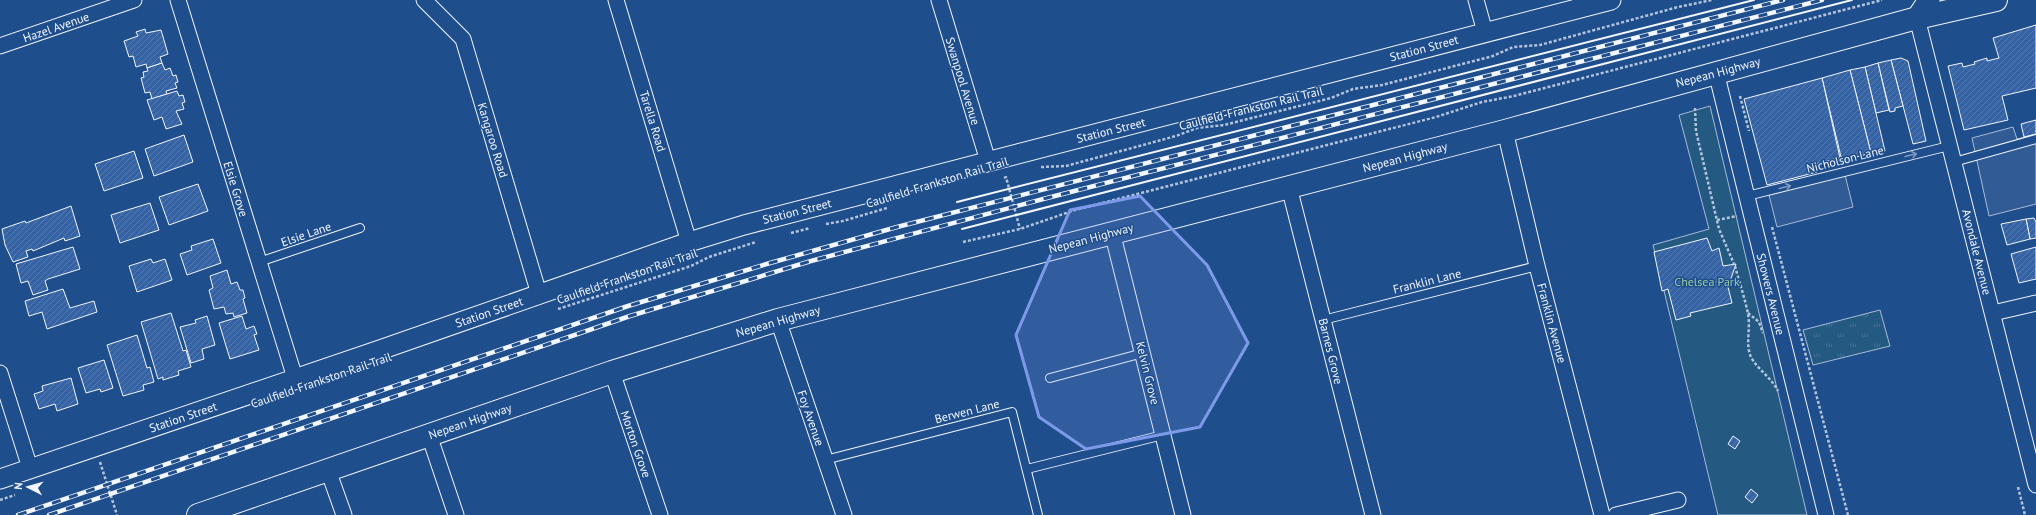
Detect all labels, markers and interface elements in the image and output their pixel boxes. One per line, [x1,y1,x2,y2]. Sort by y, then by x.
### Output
street label: Hazel Avenue [21,9,91,45]
street label: Station Street [1388,32,1460,64]
street label: Swanpool Avenue [943,35,983,127]
street label: Nepean Highway [1674,53,1762,91]
street label: Caulfield-Frankston Rail Trail [1177,83,1325,133]
street label: Tarella Road [637,89,669,153]
street label: Kangaroo Road [475,101,511,179]
street label: Station Street [1075,114,1147,146]
street label: Nepean Highway [1361,138,1449,176]
street label: Nicholson Lane [1805,142,1885,176]
one-way arrow [1904,151,1917,159]
street label: Caulfield-Frankston Rail Trail [864,153,1010,211]
street label: Elsie Grove [220,160,252,218]
one-way arrow [1778,182,1791,190]
street label: Station Street [761,195,833,227]
street label: Avondale Avenue [1959,208,1995,296]
street label: Elsie Lane [279,218,333,250]
street label: Nepean Highway [1047,219,1135,257]
street label: Caulfield-Frankston Rail Trail [555,245,700,307]
street label: Showers Avenue [1754,252,1788,336]
street label: Franklin Lane [1391,265,1463,297]
park label: Chelsea Park [1674,274,1740,289]
street label: Franklin Avenue [1534,281,1570,365]
street label: Station Street [453,293,525,331]
street label: Nepean Highway [734,302,822,340]
street label: Barnes Grove [1316,316,1346,386]
street label: Kelvin Grove [1133,340,1163,406]
street label: Caulfield-Frankston Rail Trail [249,349,394,411]
street label: Foy Avenue [794,388,828,448]
street label: Berwen Lane [933,396,1001,426]
street label: Station Street [147,398,219,436]
street label: Nepean Highway [426,400,514,442]
street label: Morton Grove [618,408,654,480]
north arrow [8,467,48,507]
text: N [11,482,25,490]

